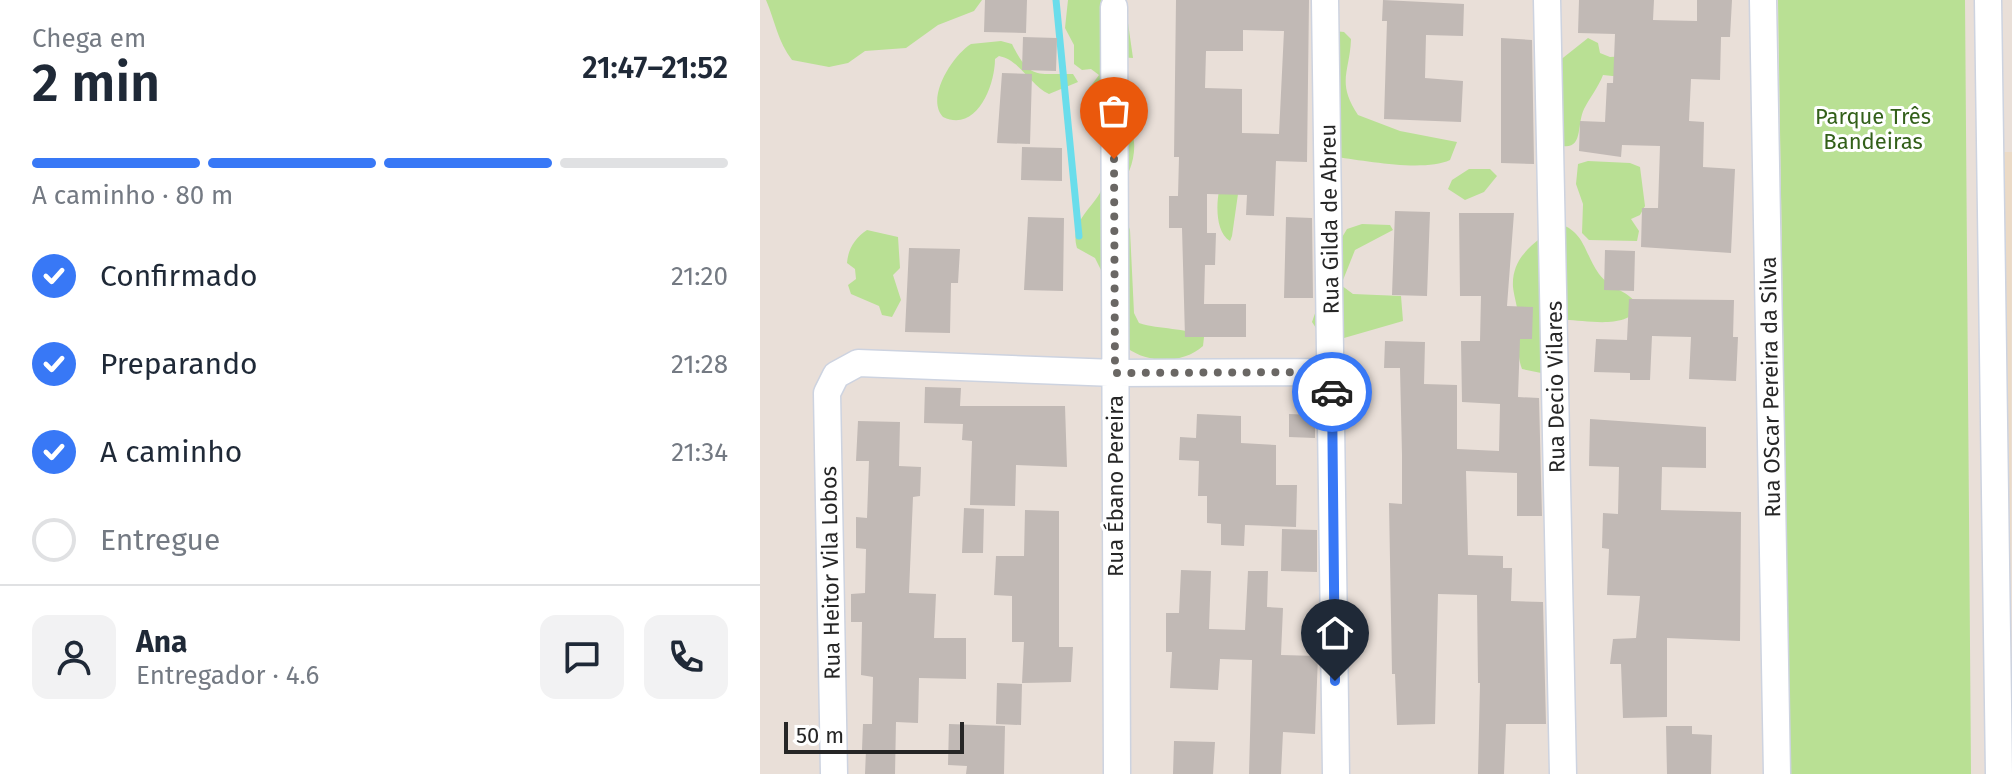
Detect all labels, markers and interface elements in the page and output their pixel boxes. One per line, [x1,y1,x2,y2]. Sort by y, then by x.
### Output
text: Chega em [32,23,146,54]
text: 21:47–21:52 [582,50,728,86]
text: 2 min [32,52,160,115]
pin [1080,77,1148,159]
icon: bag [1092,89,1136,133]
park label: Parque Três Bandeiras [1815,103,1931,155]
street label: Rua Gilda de Abreu [1314,123,1345,315]
text: A caminho · 80 m [32,180,233,211]
icon: check [32,254,76,298]
street label: Rua OScar Pereira da Silva [1755,256,1786,518]
text: Confirmado [100,258,258,294]
text: 21:20 [671,261,728,292]
street label: Rua Decio Vilares [1540,301,1571,473]
icon: check [32,342,76,386]
text: Preparando [100,346,258,382]
text: 21:28 [671,349,728,380]
courier [1292,352,1372,432]
icon: car [1310,370,1354,414]
street label: Rua Ébano Pereira [1102,395,1129,577]
icon: check [32,430,76,474]
text: A caminho [100,434,242,470]
text: 21:34 [671,437,728,468]
street label: Rua Heitor Vila Lobos [815,466,846,680]
text: Entregue [100,522,220,558]
pin [1301,599,1369,681]
icon: home [1313,611,1357,655]
button: person [32,615,116,699]
button: chat [540,615,624,699]
button: phone [644,615,728,699]
text: Ana [136,624,187,660]
text: Entregador · 4.6 [136,660,319,691]
scale bar [784,718,964,754]
text: 50 m [796,722,844,749]

